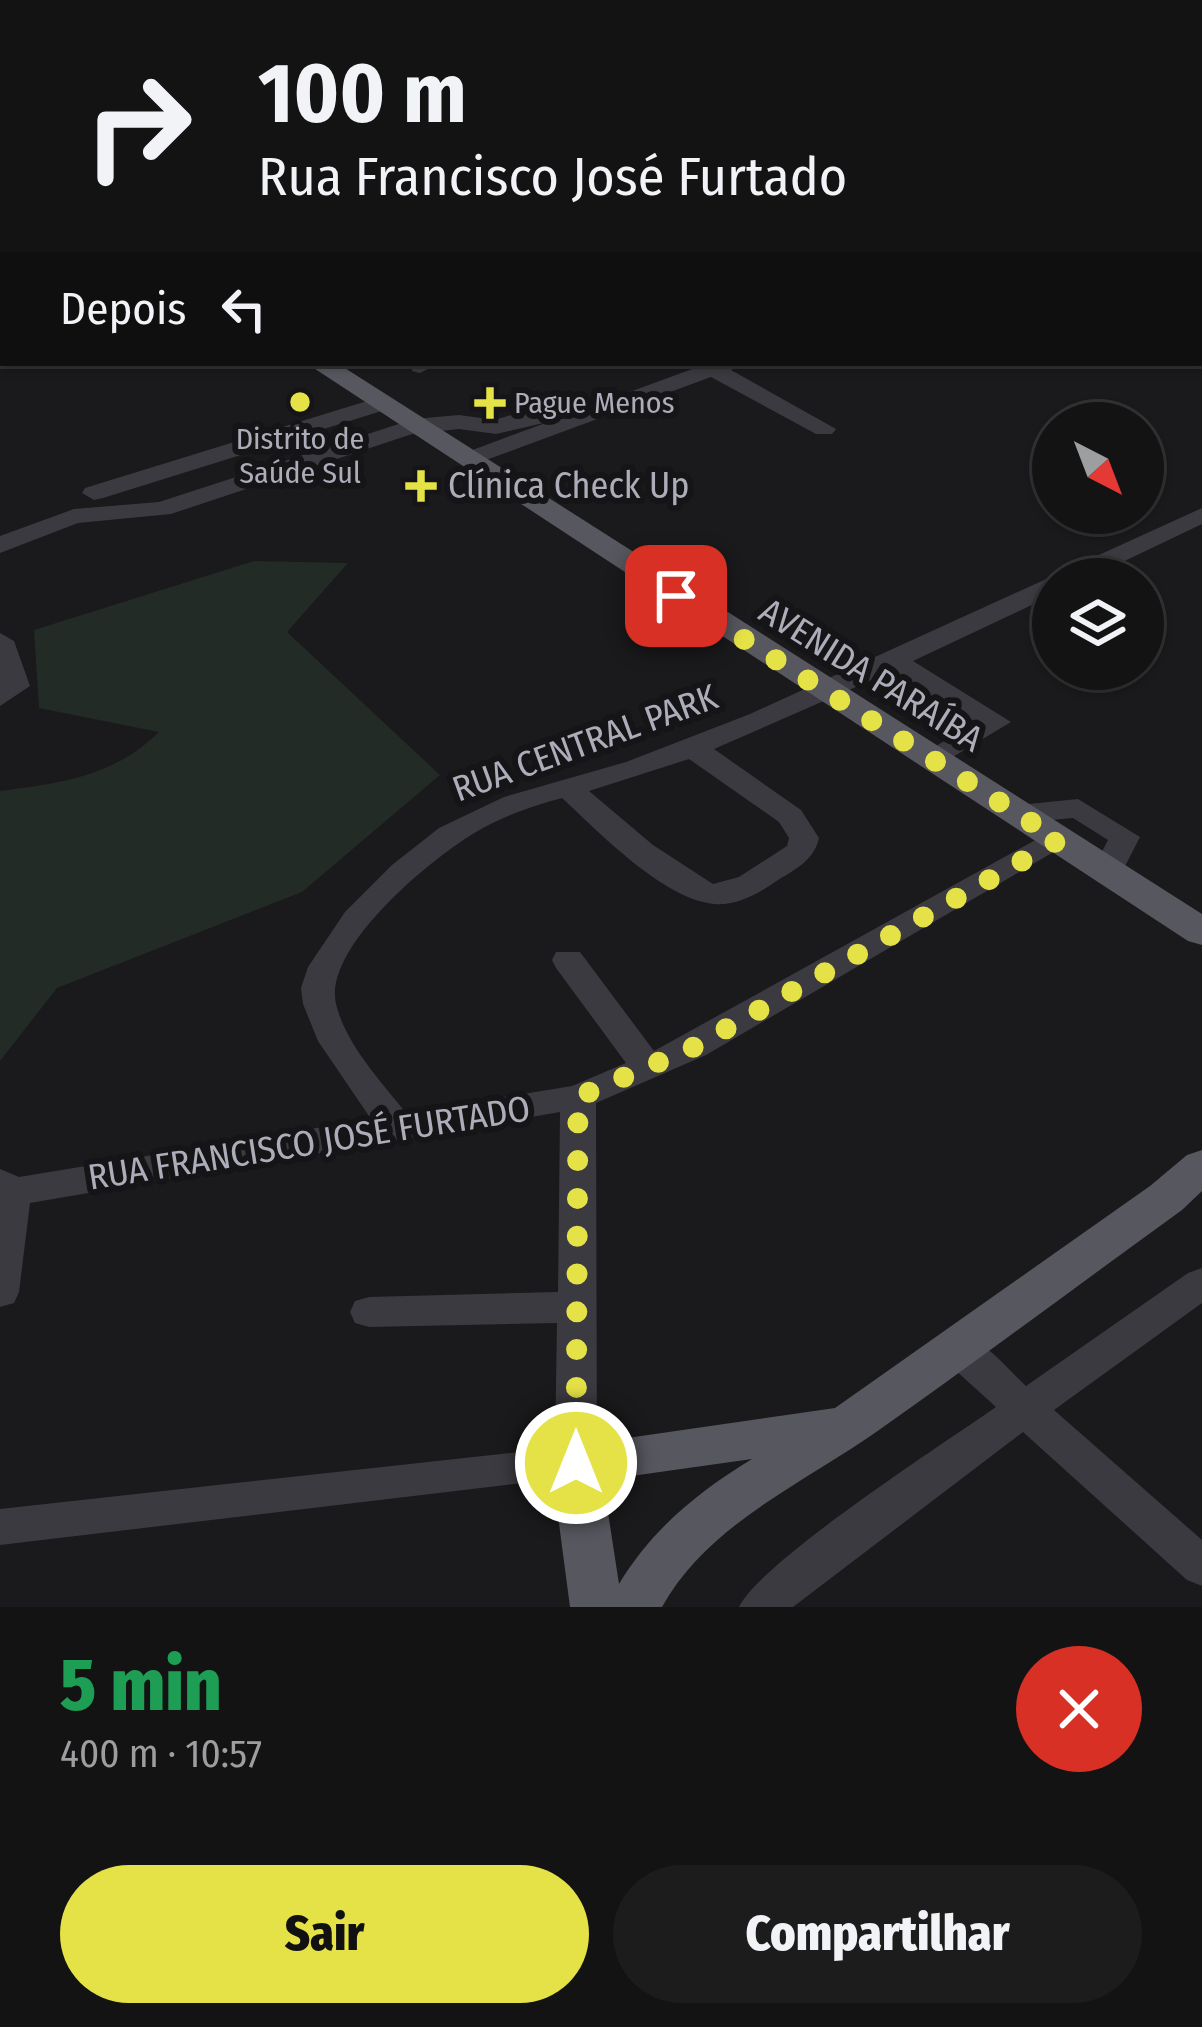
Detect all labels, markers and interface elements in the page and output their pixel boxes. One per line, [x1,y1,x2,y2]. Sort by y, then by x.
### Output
text: 100 m [258,43,467,144]
icon: right [60,48,216,204]
text: Rua Francisco José Furtado [258,145,847,209]
icon: left [211,276,277,342]
text: Depois [60,282,187,336]
place label: Pague Menos [514,385,674,421]
marker: Distrito de Saúde Sul [287,389,313,415]
marker: Pague Menos [477,390,503,416]
north arrow [1032,402,1164,534]
map controls [1032,402,1164,690]
place label: Distrito de Saúde Sul [236,421,364,491]
place label: Clínica Check Up [448,464,689,508]
marker: Clínica Check Up [405,470,437,502]
pin [625,545,727,647]
button: layers [1032,558,1164,690]
icon: arrive [643,563,709,629]
street label: AVENIDA PARAÍBA [751,588,991,761]
street label: RUA CENTRAL PARK [447,674,724,811]
street label: RUA FRANCISCO JOSÉ FURTADO [85,1085,533,1200]
position arrow [513,1400,639,1526]
text: 5 min [60,1643,222,1729]
button: close [1016,1646,1142,1772]
text: 400 m · 10:57 [60,1731,262,1777]
button: Sair [60,1865,589,2003]
button: Compartilhar [613,1865,1142,2003]

